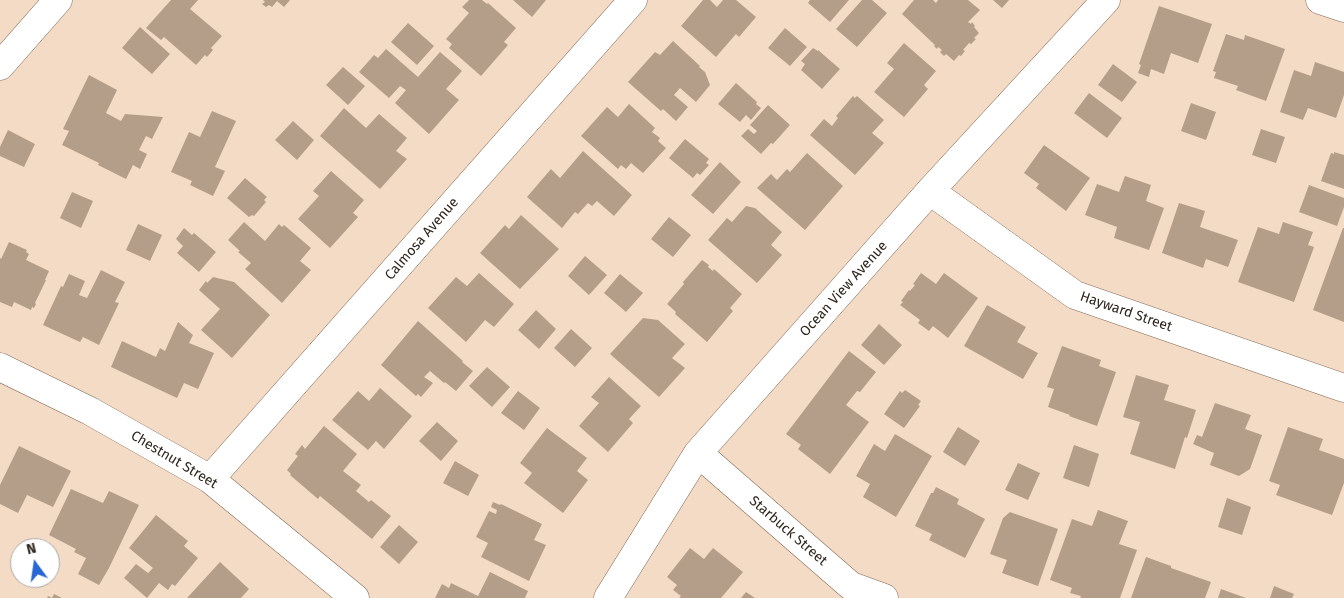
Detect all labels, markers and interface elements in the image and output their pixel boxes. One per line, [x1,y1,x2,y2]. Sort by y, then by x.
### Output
street label: Calmosa Avenue [382,194,462,284]
street label: Ocean View Avenue [797,238,891,340]
street label: Hayward Street [1078,288,1174,336]
street label: Chestnut Street [128,428,220,492]
street label: Starbuck Street [746,493,830,569]
north arrow [10,538,60,588]
text: N [25,540,38,558]

